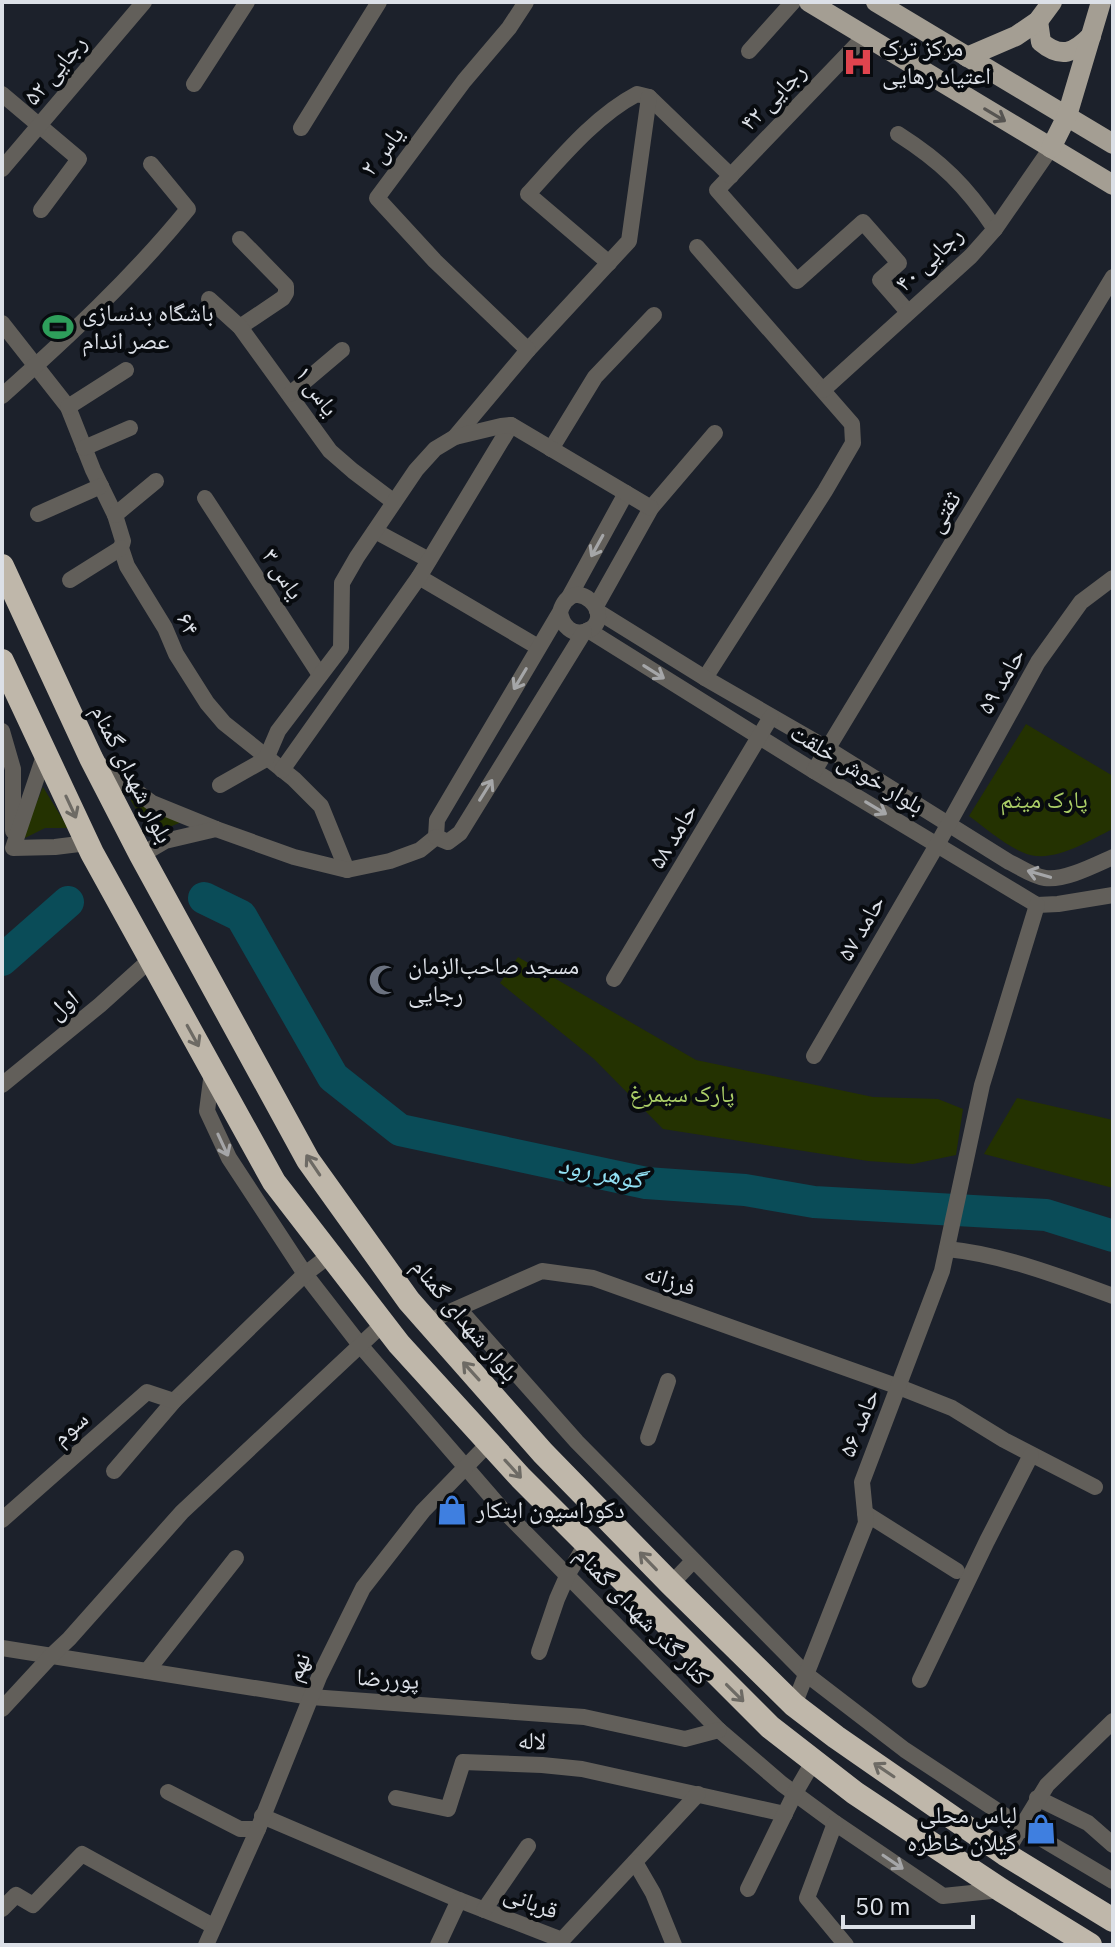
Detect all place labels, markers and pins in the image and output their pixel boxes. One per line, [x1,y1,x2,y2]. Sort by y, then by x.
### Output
place label: مرکز ترک اعتیاد رهایی [882,31,991,91]
hospital icon: مرکز ترک اعتیاد رهایی [841,45,875,79]
place label: باشگاه بدنسازی عصر اندام [82,296,214,357]
sports icon: باشگاه بدنسازی عصر اندام [41,310,75,344]
place label: مسجد صاحب‌الزمان رجایی [408,949,579,1009]
mosque icon: مسجد صاحب‌الزمان رجایی [367,963,401,997]
shop icon: دکوراسیون ابتکار [435,1493,469,1527]
place label: دکوراسیون ابتکار [475,1493,625,1525]
place label: لباس محلی گیلان خاطره [907,1798,1017,1858]
shop icon: لباس محلی گیلان خاطره [1024,1812,1058,1846]

